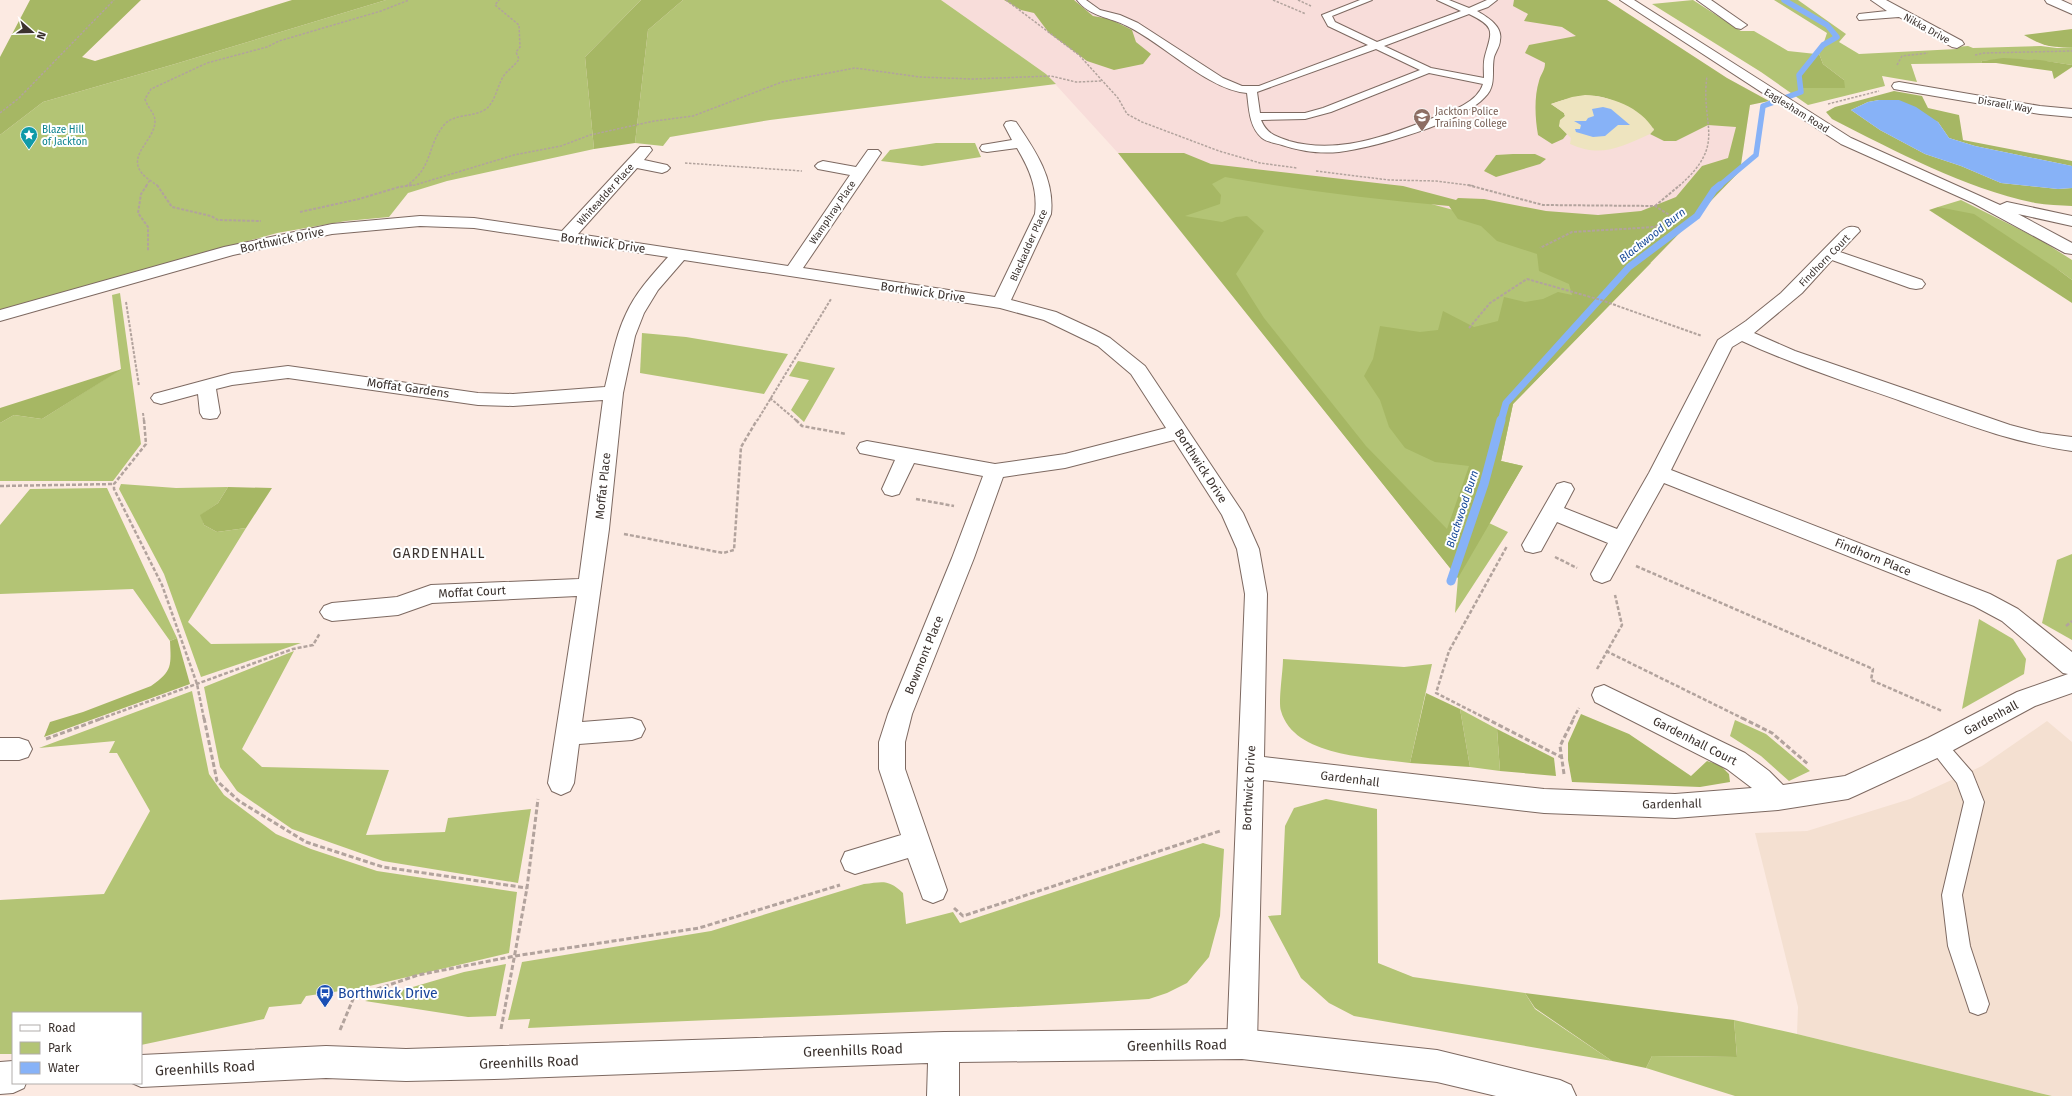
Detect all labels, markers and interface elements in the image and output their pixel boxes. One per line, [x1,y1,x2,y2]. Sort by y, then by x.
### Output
street label: Nikka Drive [1901,11,1952,47]
north arrow [12,12,52,52]
text: N [34,30,48,41]
street label: Eaglesham Road [1762,86,1831,136]
street label: Disraeli Way [1977,94,2033,116]
place label: Jackton Police Training College [1435,106,1507,130]
school or university icon: Jackton Police Training College [1412,107,1432,132]
place label: Blaze Hill of Jackton [42,124,87,148]
place icon: Blaze Hill of Jackton [19,125,39,150]
street label: Whiteadder Place [575,161,637,228]
street label: Wamphray Place [807,178,859,247]
water label: Blackwood Burn [1617,205,1688,265]
street label: Blackadder Place [1008,208,1050,283]
street label: Borthwick Drive [239,224,325,256]
street label: Borthwick Drive [560,230,646,256]
street label: Findhorn Court [1797,232,1853,289]
street label: Borthwick Drive [880,279,966,305]
street label: Moffat Gardens [366,375,450,401]
street label: Borthwick Drive [1172,426,1230,506]
street label: Moffat Place [593,452,613,520]
water label: Blackwood Burn [1444,469,1481,549]
street label: Findhorn Place [1833,535,1913,579]
district label: GARDENHALL [393,545,485,562]
street label: Moffat Court [438,583,507,601]
street label: Bowmont Place [902,614,946,696]
street label: Gardenhall [1961,698,2021,738]
street label: Gardenhall Court [1651,714,1740,768]
street label: Borthwick Drive [1240,745,1258,831]
street label: Gardenhall [1320,768,1381,790]
street label: Gardenhall [1642,796,1702,812]
bus stop icon: Borthwick Drive [315,983,335,1008]
place label: Borthwick Drive [338,985,438,1002]
legend [12,1012,142,1084]
text: Road [48,1021,76,1035]
street label: Greenhills Road [1127,1036,1227,1055]
street label: Greenhills Road [803,1040,903,1061]
text: Park [48,1041,72,1055]
street label: Greenhills Road [479,1052,579,1073]
street label: Greenhills Road [155,1057,255,1080]
text: Water [48,1061,80,1075]

